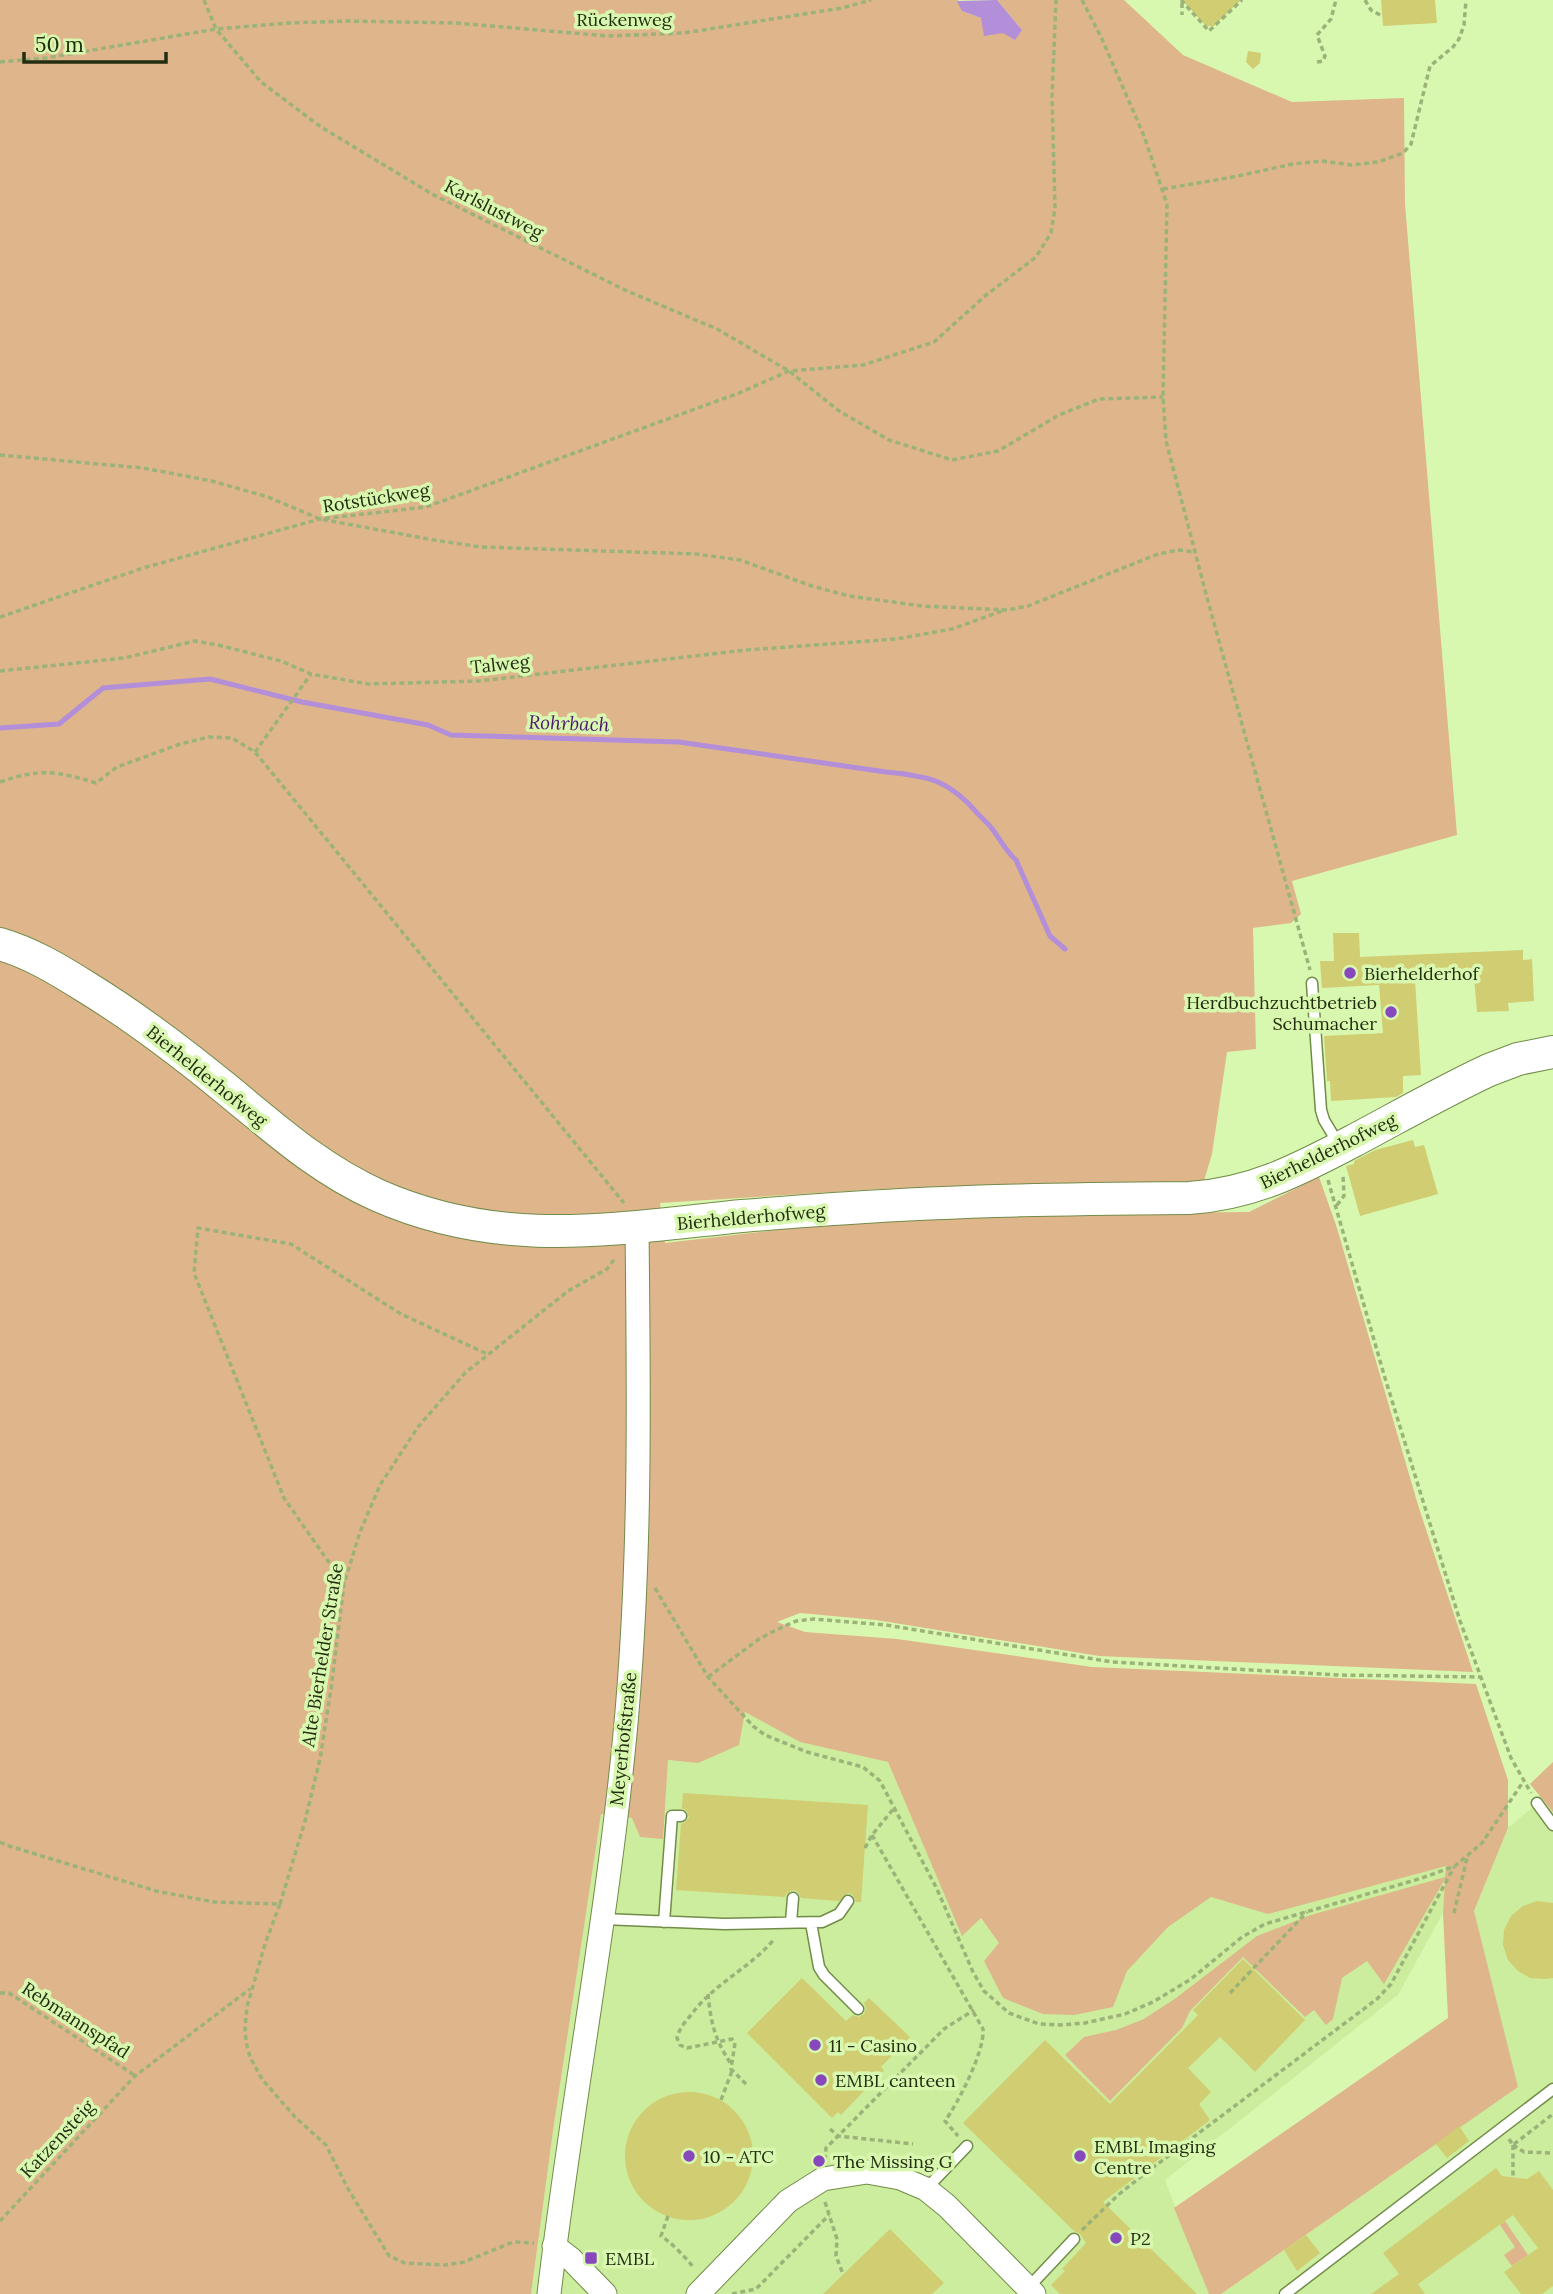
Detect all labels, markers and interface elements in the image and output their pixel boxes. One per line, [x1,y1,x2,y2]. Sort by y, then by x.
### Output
street label: Rückenweg [576,8,673,31]
scale bar [24,21,166,65]
text: 50 m [35,31,84,58]
street label: Karlslustweg [441,174,548,244]
street label: Rotstückweg [321,478,432,518]
street label: Talweg [469,649,532,679]
water label: Rohrbach [528,710,610,736]
place label: Bierhelderhof [1364,962,1480,985]
marker: Bierhelderhof [1342,965,1358,981]
place label: Herdbuchzuchtbetrieb Schumacher [1186,991,1377,1035]
marker: Herdbuchzuchtbetrieb Schumacher [1383,1004,1399,1020]
street label: Bierhelderhofweg [142,1020,273,1132]
street label: Bierhelderhofweg [1256,1108,1401,1194]
street label: Bierhelderhofweg [676,1199,827,1235]
street label: Alte Bierhelder Straße [296,1561,348,1750]
street label: Meyerhofstraße [605,1671,641,1807]
street label: Rebmannspfad [18,1977,134,2063]
place label: 11 - Casino [829,2034,917,2057]
marker: 11 - Casino [807,2037,823,2053]
place label: EMBL canteen [835,2069,956,2092]
marker: EMBL canteen [813,2072,829,2088]
street label: Katzensteig [15,2094,100,2183]
place label: EMBL Imaging Centre [1094,2135,1217,2179]
place label: 10 - ATC [703,2145,774,2168]
marker: 10 - ATC [681,2148,697,2164]
marker: EMBL Imaging Centre [1072,2148,1088,2164]
place label: The Missing G [833,2150,953,2173]
marker: The Missing G [811,2153,827,2169]
place label: P2 [1130,2227,1151,2250]
marker: P2 [1108,2230,1124,2246]
place label: EMBL [605,2247,655,2270]
marker: EMBL [583,2250,599,2266]

